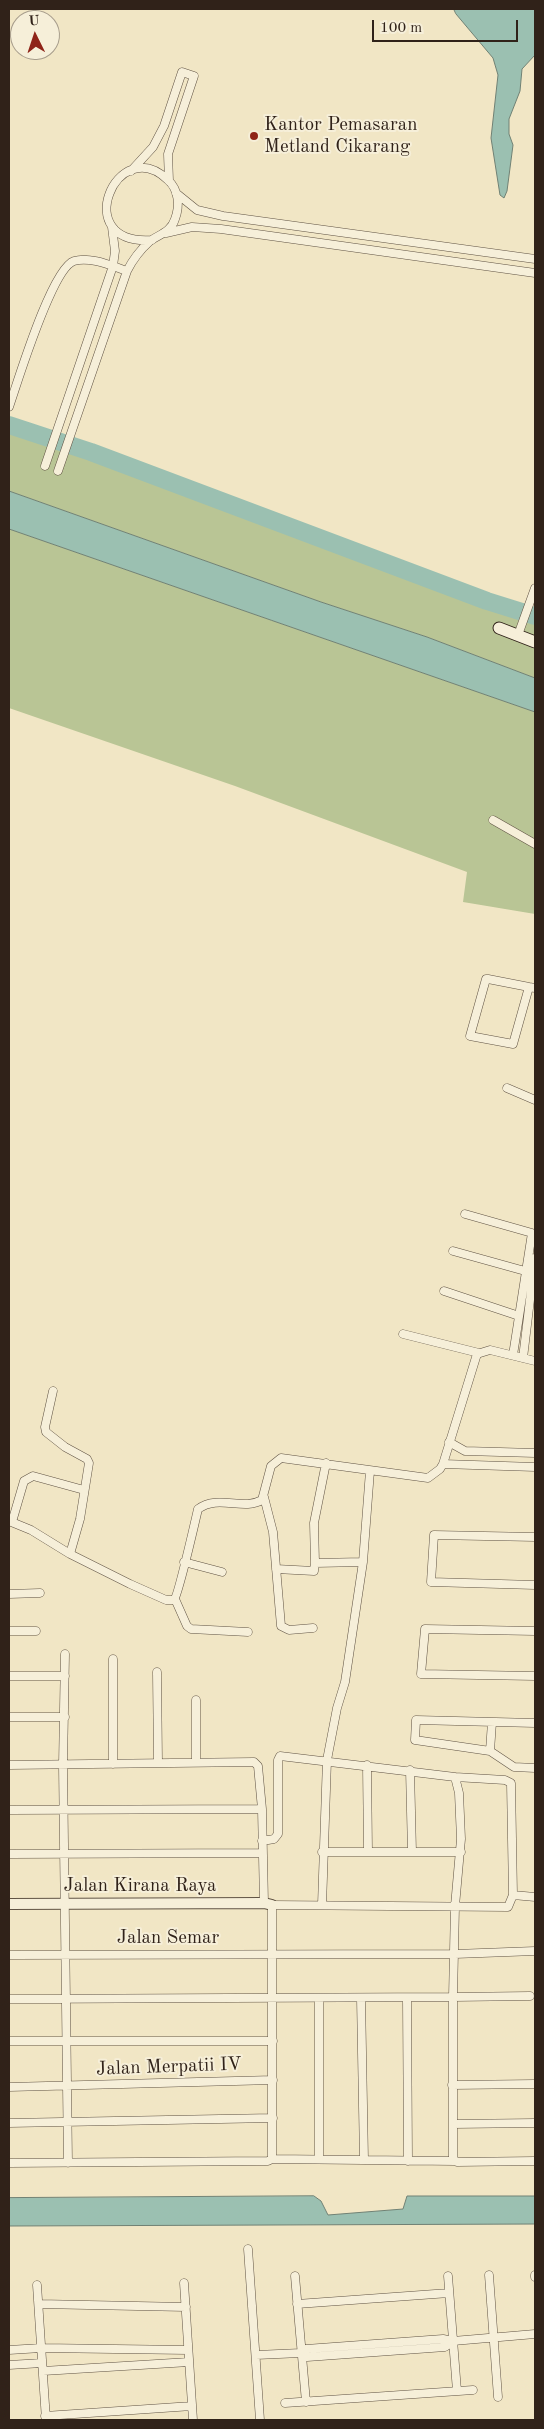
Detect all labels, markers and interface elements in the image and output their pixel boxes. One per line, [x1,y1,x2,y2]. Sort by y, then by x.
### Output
north arrow [10,10,60,60]
scale bar [374,10,520,42]
text: U [28,14,40,28]
text: 100 m [380,21,422,36]
place label: Kantor Pemasaran Metland Cikarang [264,114,417,158]
marker: Kantor Pemasaran Metland Cikarang [248,130,260,142]
street label: Jalan Kirana Raya [64,1875,216,1897]
street label: Jalan Semar [117,1927,219,1949]
street label: Jalan Merpatii IV [96,2053,242,2081]

